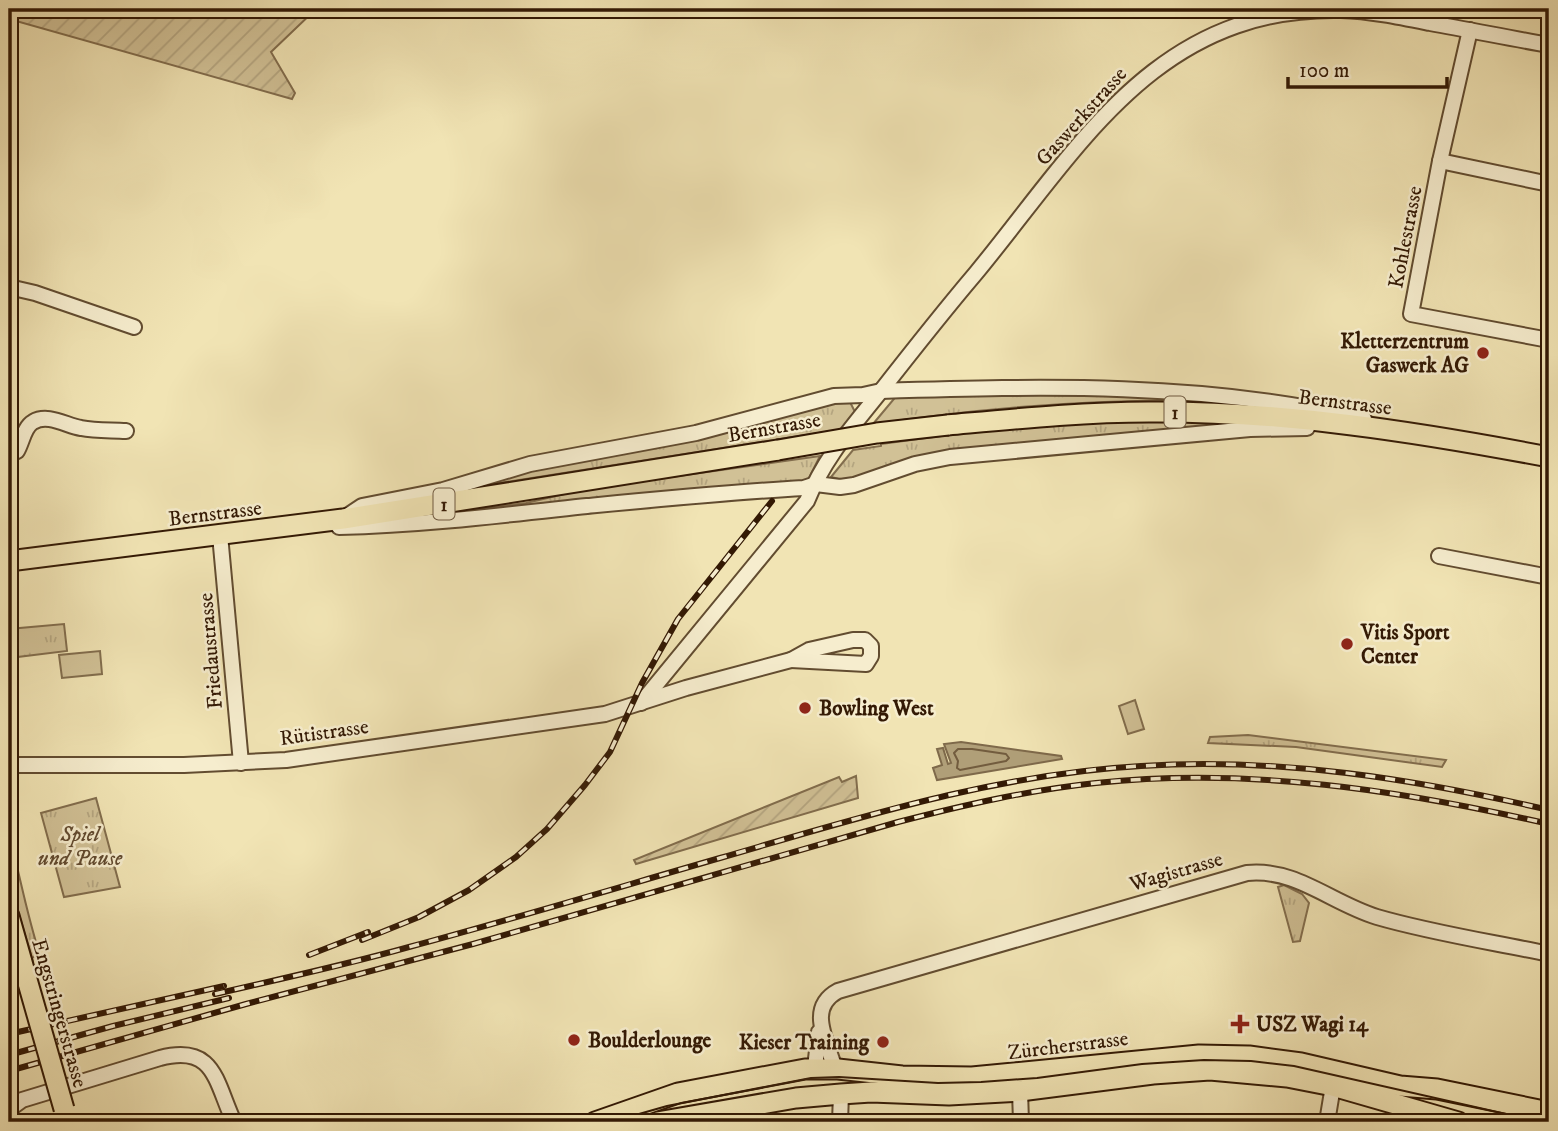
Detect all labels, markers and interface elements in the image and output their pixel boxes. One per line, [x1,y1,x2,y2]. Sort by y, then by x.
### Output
scale bar [1288,46,1448,90]
text: 100 m [1299,58,1350,84]
street label: Gaswerkstrasse [1031,62,1133,171]
street label: Kohlestrasse [1383,183,1429,291]
place label: Kletterzentrum Gaswerk AG [1340,329,1469,379]
marker: Kletterzentrum Gaswerk AG [1475,345,1491,361]
street label: Bernstrasse [1297,384,1393,422]
road number: 1 [1164,396,1186,428]
street label: Bernstrasse [726,407,823,449]
road number: 1 [434,489,454,520]
street label: Bernstrasse [167,495,264,533]
street label: Friedaustrasse [193,591,229,710]
place label: Vitis Sport Center [1360,620,1450,670]
marker: Vitis Sport Center [1339,636,1355,652]
place label: Bowling West [819,696,934,722]
marker: Bowling West [797,700,813,716]
street label: Rütistrasse [278,714,371,752]
park label: Spiel und Pause [38,822,123,872]
street label: Wagistrasse [1126,846,1226,898]
street label: Engstringerstrasse [25,936,93,1091]
place label: USZ Wagi 14 [1256,1012,1369,1038]
marker: USZ Wagi 14 [1230,1014,1250,1034]
street label: Zürcherstrasse [1006,1026,1130,1066]
place label: Boulderlounge [588,1028,712,1054]
place label: Kieser Training [739,1030,870,1056]
marker: Boulderlounge [566,1032,582,1048]
marker: Kieser Training [875,1034,891,1050]

